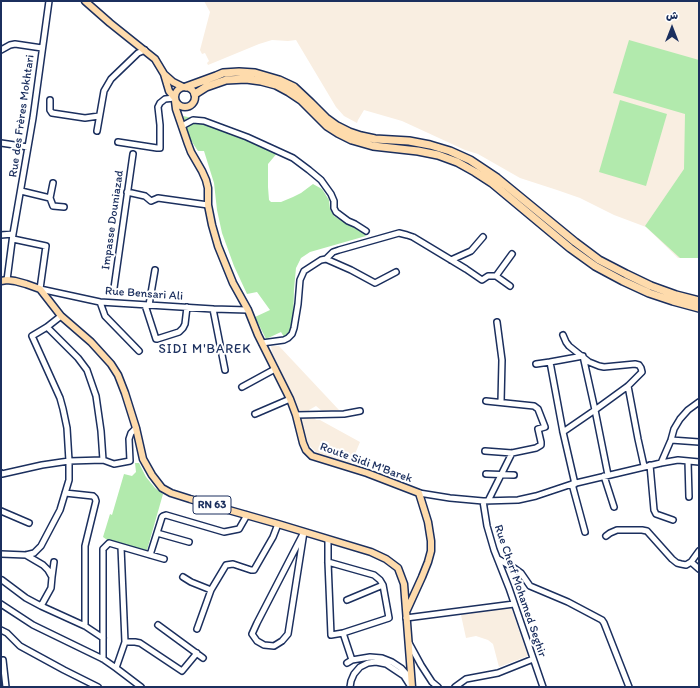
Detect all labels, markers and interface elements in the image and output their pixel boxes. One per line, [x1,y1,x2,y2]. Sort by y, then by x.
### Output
north arrow [652,8,692,48]
text: ش [666,9,678,22]
street label: Rue des Frères Mokhtari [6,54,38,178]
street label: Impasse Douniazad [99,169,127,271]
street label: Rue Bensari Ali [104,284,184,304]
district label: SIDI M'BAREK [159,342,251,358]
street label: Route Sidi M'Barek [318,440,414,486]
road number: RN 63 [193,496,231,514]
street label: Rue Cherf Mohamed Seghir [491,523,549,659]

